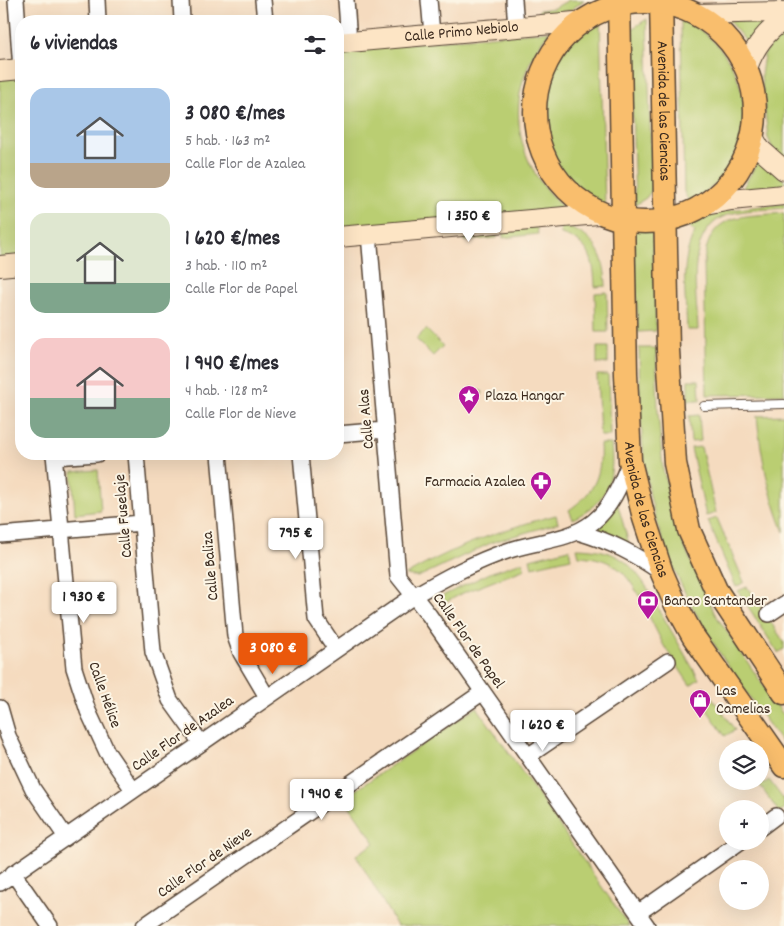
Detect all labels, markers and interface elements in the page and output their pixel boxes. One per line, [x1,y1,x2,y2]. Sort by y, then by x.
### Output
street label: Calle Primo Nebiolo [403,16,520,49]
text: 6 viviendas [30,30,118,60]
icon: filters [301,31,329,59]
street label: Avenida de las Ciencias [650,41,676,182]
text: 3 080 €/mes [185,100,285,130]
icon: home [70,108,130,168]
text: 5 hab. · 163 m² [185,130,270,153]
text: Calle Flor de Azalea [185,153,305,176]
pin: 1 350 € [423,200,515,243]
text: 1 350 € [448,205,491,228]
text: 1 620 €/mes [185,225,280,255]
icon: home [70,233,130,293]
text: 3 hab. · 110 m² [185,255,267,278]
text: Calle Flor de Papel [185,278,298,301]
text: 1 940 €/mes [185,350,279,380]
icon: home [70,358,130,418]
text: 4 hab. · 128 m² [185,380,268,403]
place icon: Plaza Hangar [457,384,481,415]
place label: Plaza Hangar [485,385,564,408]
street label: Calle Alas [353,388,381,450]
text: Calle Flor de Nieve [185,403,296,426]
street label: Avenida de las Ciencias [618,441,674,582]
pharmacy icon: Farmacia Azalea [529,470,553,501]
place label: Farmacia Azalea [425,471,525,494]
street label: Calle Fuselaje [109,473,139,559]
pin: 795 € [261,518,331,560]
text: 795 € [279,522,313,545]
street label: Calle Baliza [196,530,225,601]
pin: 1 930 € [38,582,130,624]
text: 1 930 € [63,586,105,609]
street label: Calle Flor de Papel [426,588,510,694]
bank icon: Banco Santander [636,589,660,620]
place label: Banco Santander [664,590,767,613]
pin: 3 080 € [227,632,319,675]
text: 3 080 € [249,637,297,660]
street label: Calle Hélice [81,659,127,731]
place label: Las Camelias [716,680,771,721]
shop icon: Las Camelias [688,688,712,719]
street label: Calle Flor de Azalea [127,690,239,778]
pin: 1 620 € [497,710,589,752]
text: 1 620 € [521,714,565,737]
map controls [719,740,769,910]
button: layers [719,740,769,790]
pin: 1 940 € [276,778,368,821]
text: 1 940 € [301,783,343,806]
button: + [719,800,769,850]
street label: Calle Flor de Nieve [153,822,257,904]
button: − [719,860,769,910]

